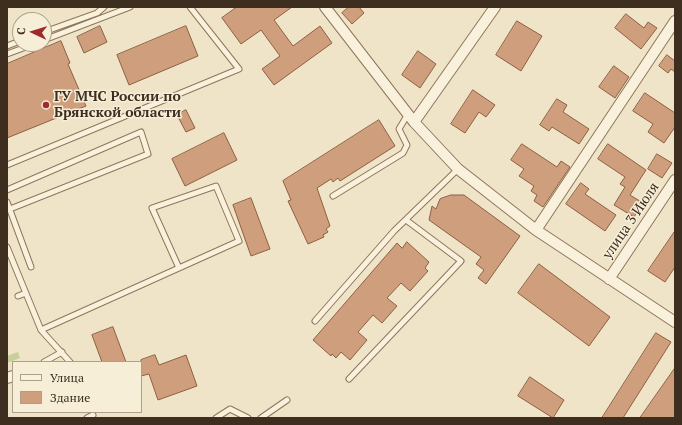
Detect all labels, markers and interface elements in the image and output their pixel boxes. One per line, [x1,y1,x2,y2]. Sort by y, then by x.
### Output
north arrow [12,12,52,52]
text: С [14,27,28,35]
place label: ГУ МЧС России по Брянской области [54,89,181,122]
marker: ГУ МЧС России по Брянской области [41,100,51,110]
street label: улица 3 Июля [599,179,663,263]
legend [12,361,142,413]
text: Улица [50,370,84,385]
text: Здание [50,390,90,405]

